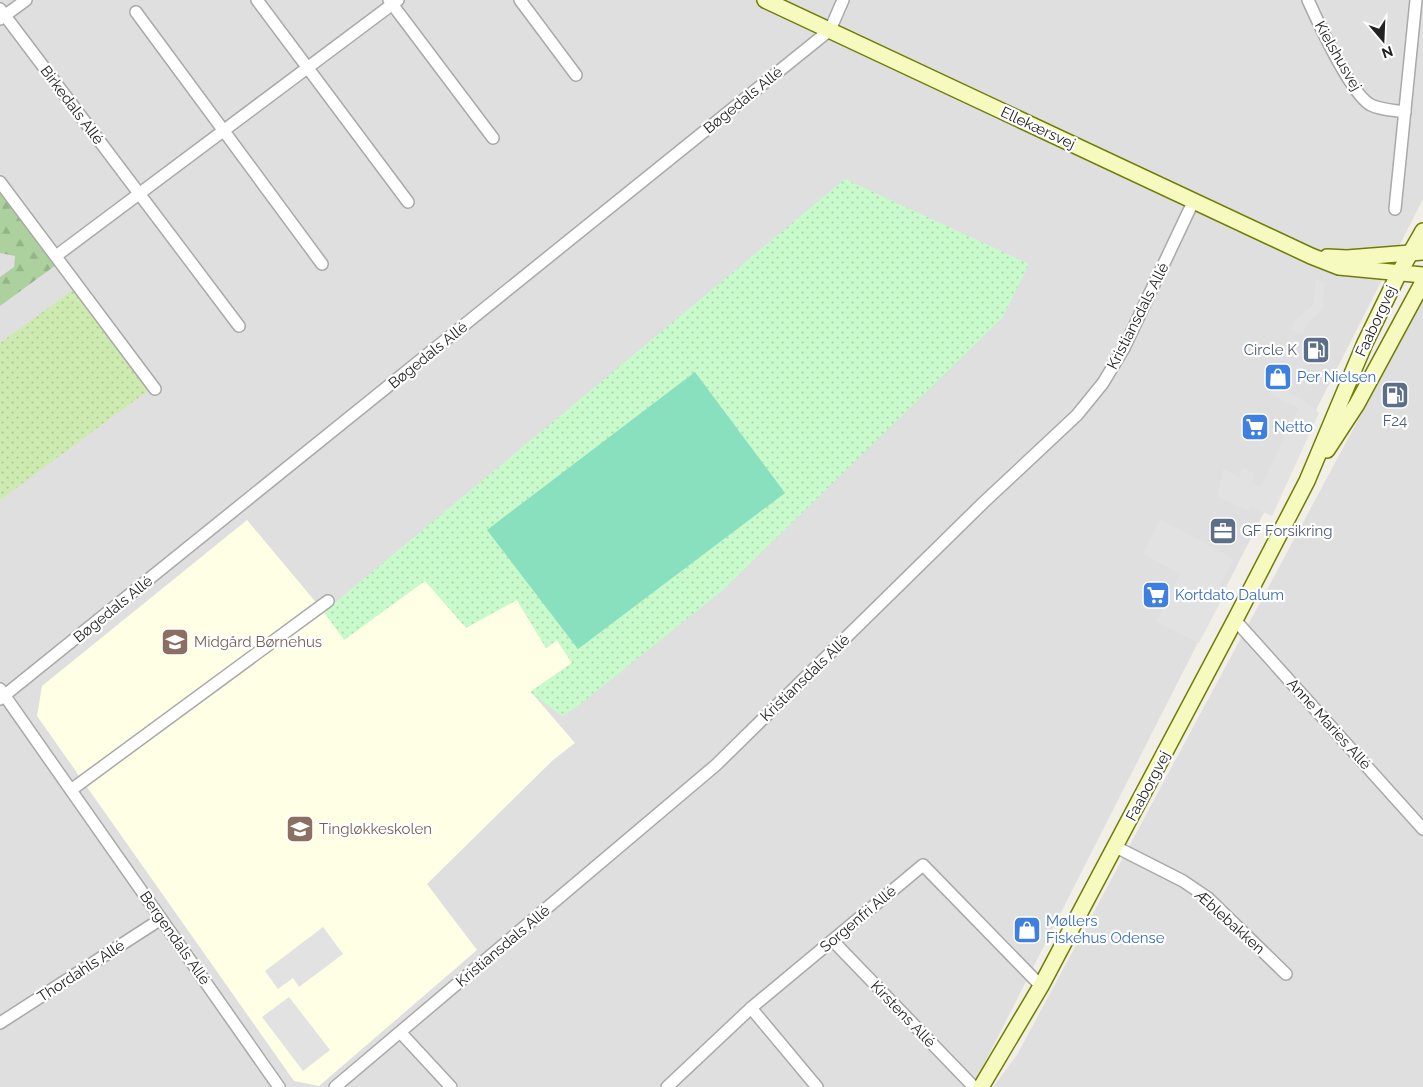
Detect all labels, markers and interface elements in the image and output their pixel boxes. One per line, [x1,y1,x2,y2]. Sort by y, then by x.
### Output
north arrow [1358,15,1408,65]
street label: Kielshusvej [1311,18,1365,94]
text: N [1380,43,1395,62]
street label: Birkedals Allé [36,62,108,148]
street label: Bøgedals Allé [700,63,786,137]
street label: Ellekærsvej [998,103,1078,153]
street label: Kristiansdals Allé [1103,260,1173,372]
street label: Faaborgvej [1352,282,1400,360]
street label: Bøgedals Allé [385,318,471,392]
fuel station icon: Circle K [1301,335,1331,365]
place label: Circle K [1244,341,1297,359]
shop icon: Per Nielsen [1263,362,1293,392]
place label: Per Nielsen [1297,368,1376,386]
fuel station icon: F24 [1380,380,1410,410]
supermarket icon: Netto [1240,412,1270,442]
place label: F24 [1383,412,1407,430]
place label: Netto [1274,418,1313,436]
office icon: GF Forsikring [1208,516,1238,546]
place label: GF Forsikring [1242,522,1333,540]
street label: Bøgedals Allé [70,572,156,646]
supermarket icon: Kortdato Dalum [1141,580,1171,610]
place label: Kortdato Dalum [1175,586,1284,604]
school or university icon: Midgård Børnehus [160,627,190,657]
street label: Kristiansdals Allé [757,631,854,725]
place label: Midgård Børnehus [194,633,322,651]
street label: Anne Maries Allé [1283,675,1375,773]
street label: Faaborgvej [1122,748,1174,824]
school or university icon: Tingløkkeskolen [285,814,315,844]
place label: Tingløkkeskolen [319,820,432,838]
street label: Sorgenfri Allé [816,882,900,956]
street label: Æblebakken [1191,886,1268,958]
street label: Bergendals Allé [136,888,214,988]
street label: Kristiansdals Allé [452,901,554,991]
place label: Møllers Fiskehus Odense [1046,912,1165,947]
shop icon: Møllers Fiskehus Odense [1012,915,1042,945]
street label: Thordahls Allé [34,936,128,1006]
street label: Kirstens Allé [867,977,939,1051]

